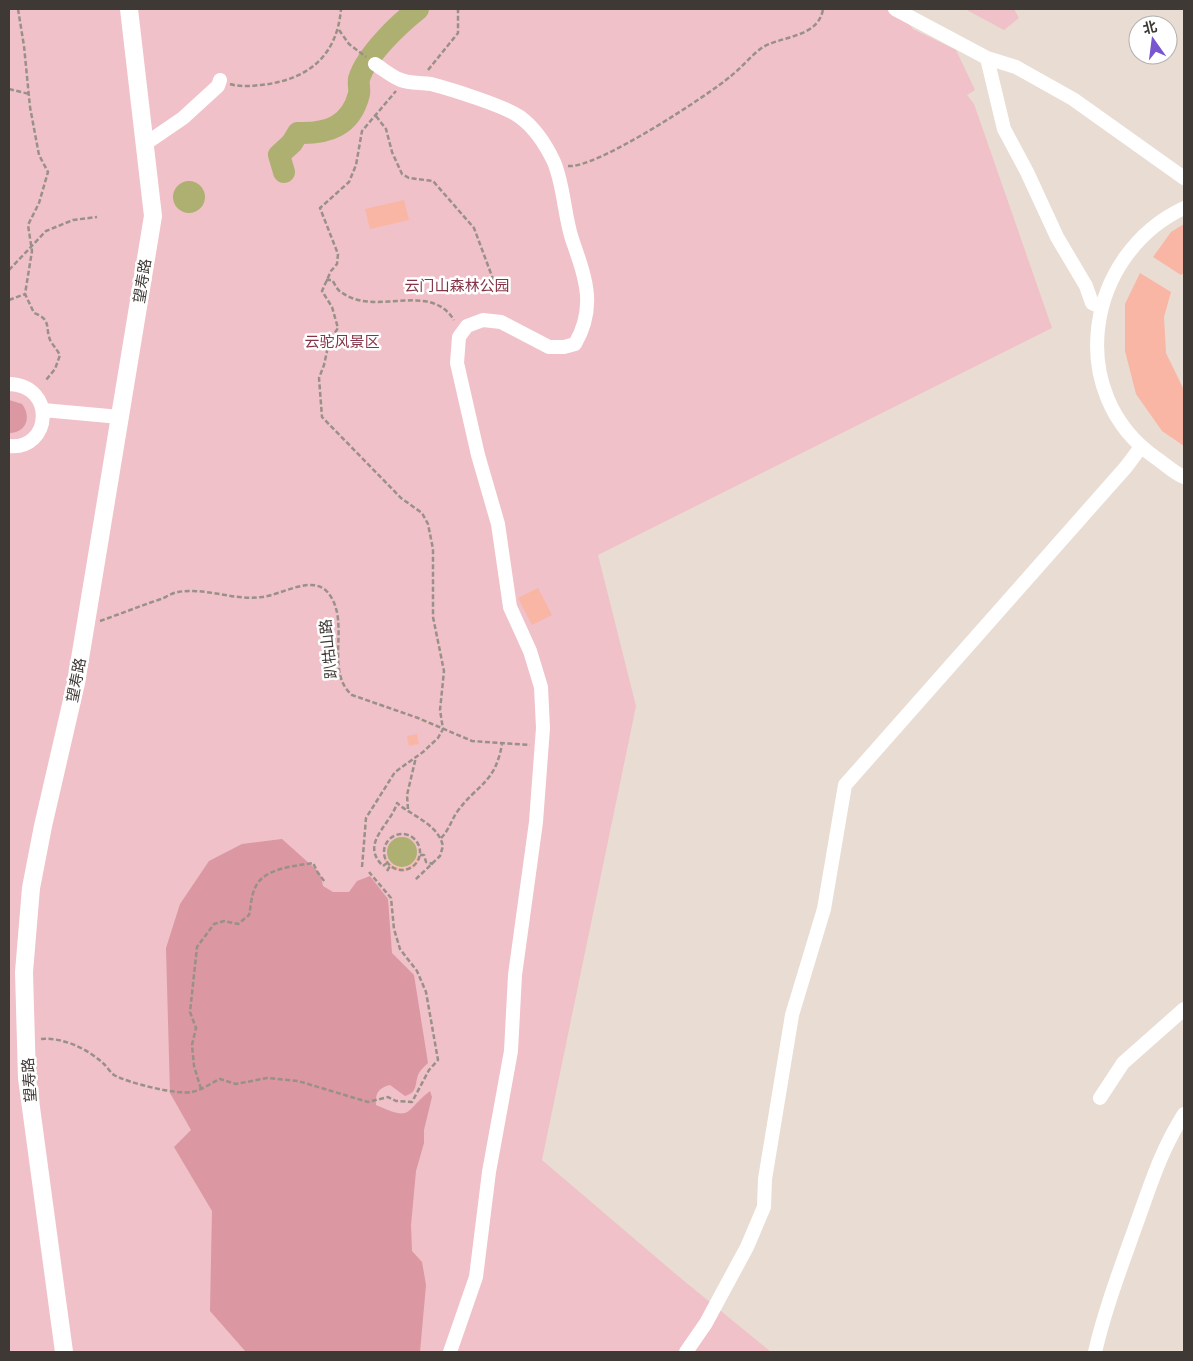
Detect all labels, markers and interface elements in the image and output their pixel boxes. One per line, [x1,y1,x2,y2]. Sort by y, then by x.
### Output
north arrow [1128,15,1178,65]
text: 北 [1141,17,1159,38]
street label: 望寿路 [129,257,155,305]
park label: 云门山森林公园 [404,276,510,295]
park label: 云驼风景区 [304,332,380,351]
street label: 趴牯山路 [315,618,341,680]
street label: 望寿路 [62,656,90,704]
street label: 望寿路 [18,1057,40,1103]

